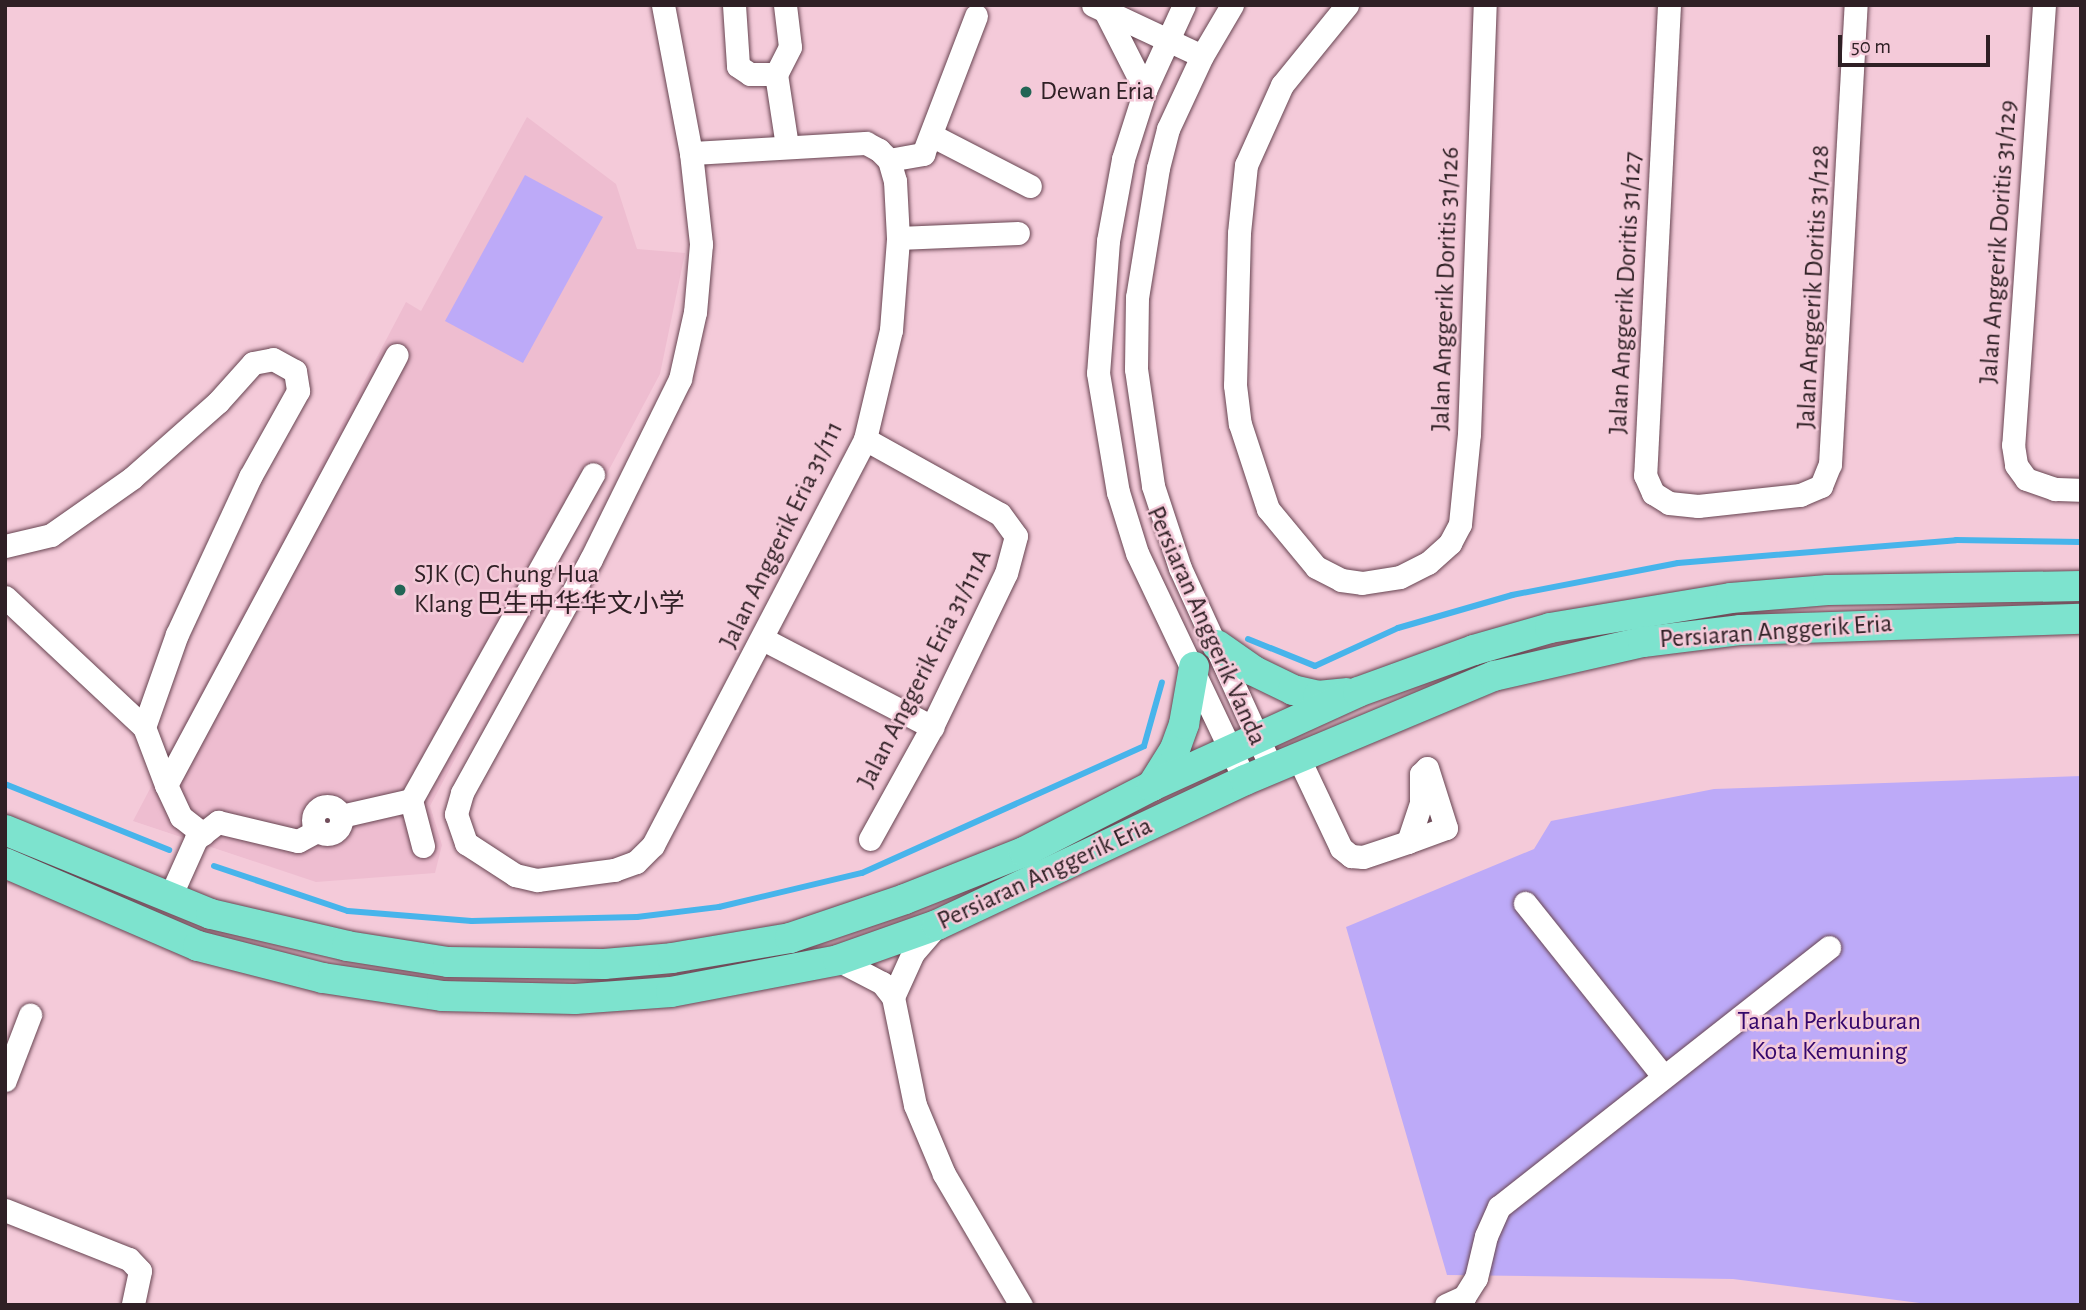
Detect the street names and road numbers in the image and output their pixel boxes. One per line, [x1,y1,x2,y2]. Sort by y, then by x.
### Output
street label: Jalan Anggerik Doritis 31/129 [1974,99,2024,385]
street label: Jalan Anggerik Doritis 31/128 [1791,144,1837,430]
street label: Jalan Anggerik Doritis 31/126 [1425,146,1467,432]
street label: Jalan Anggerik Doritis 31/127 [1603,151,1649,435]
street label: Jalan Anggerik Eria 31/111 [713,416,851,654]
street label: Persiaran Anggerik Vanda [1139,502,1273,750]
street label: Jalan Anggerik Eria 31/111A [851,544,999,794]
street label: Persiaran Anggerik Eria [1659,608,1893,656]
street label: Persiaran Anggerik Eria [933,811,1157,937]

